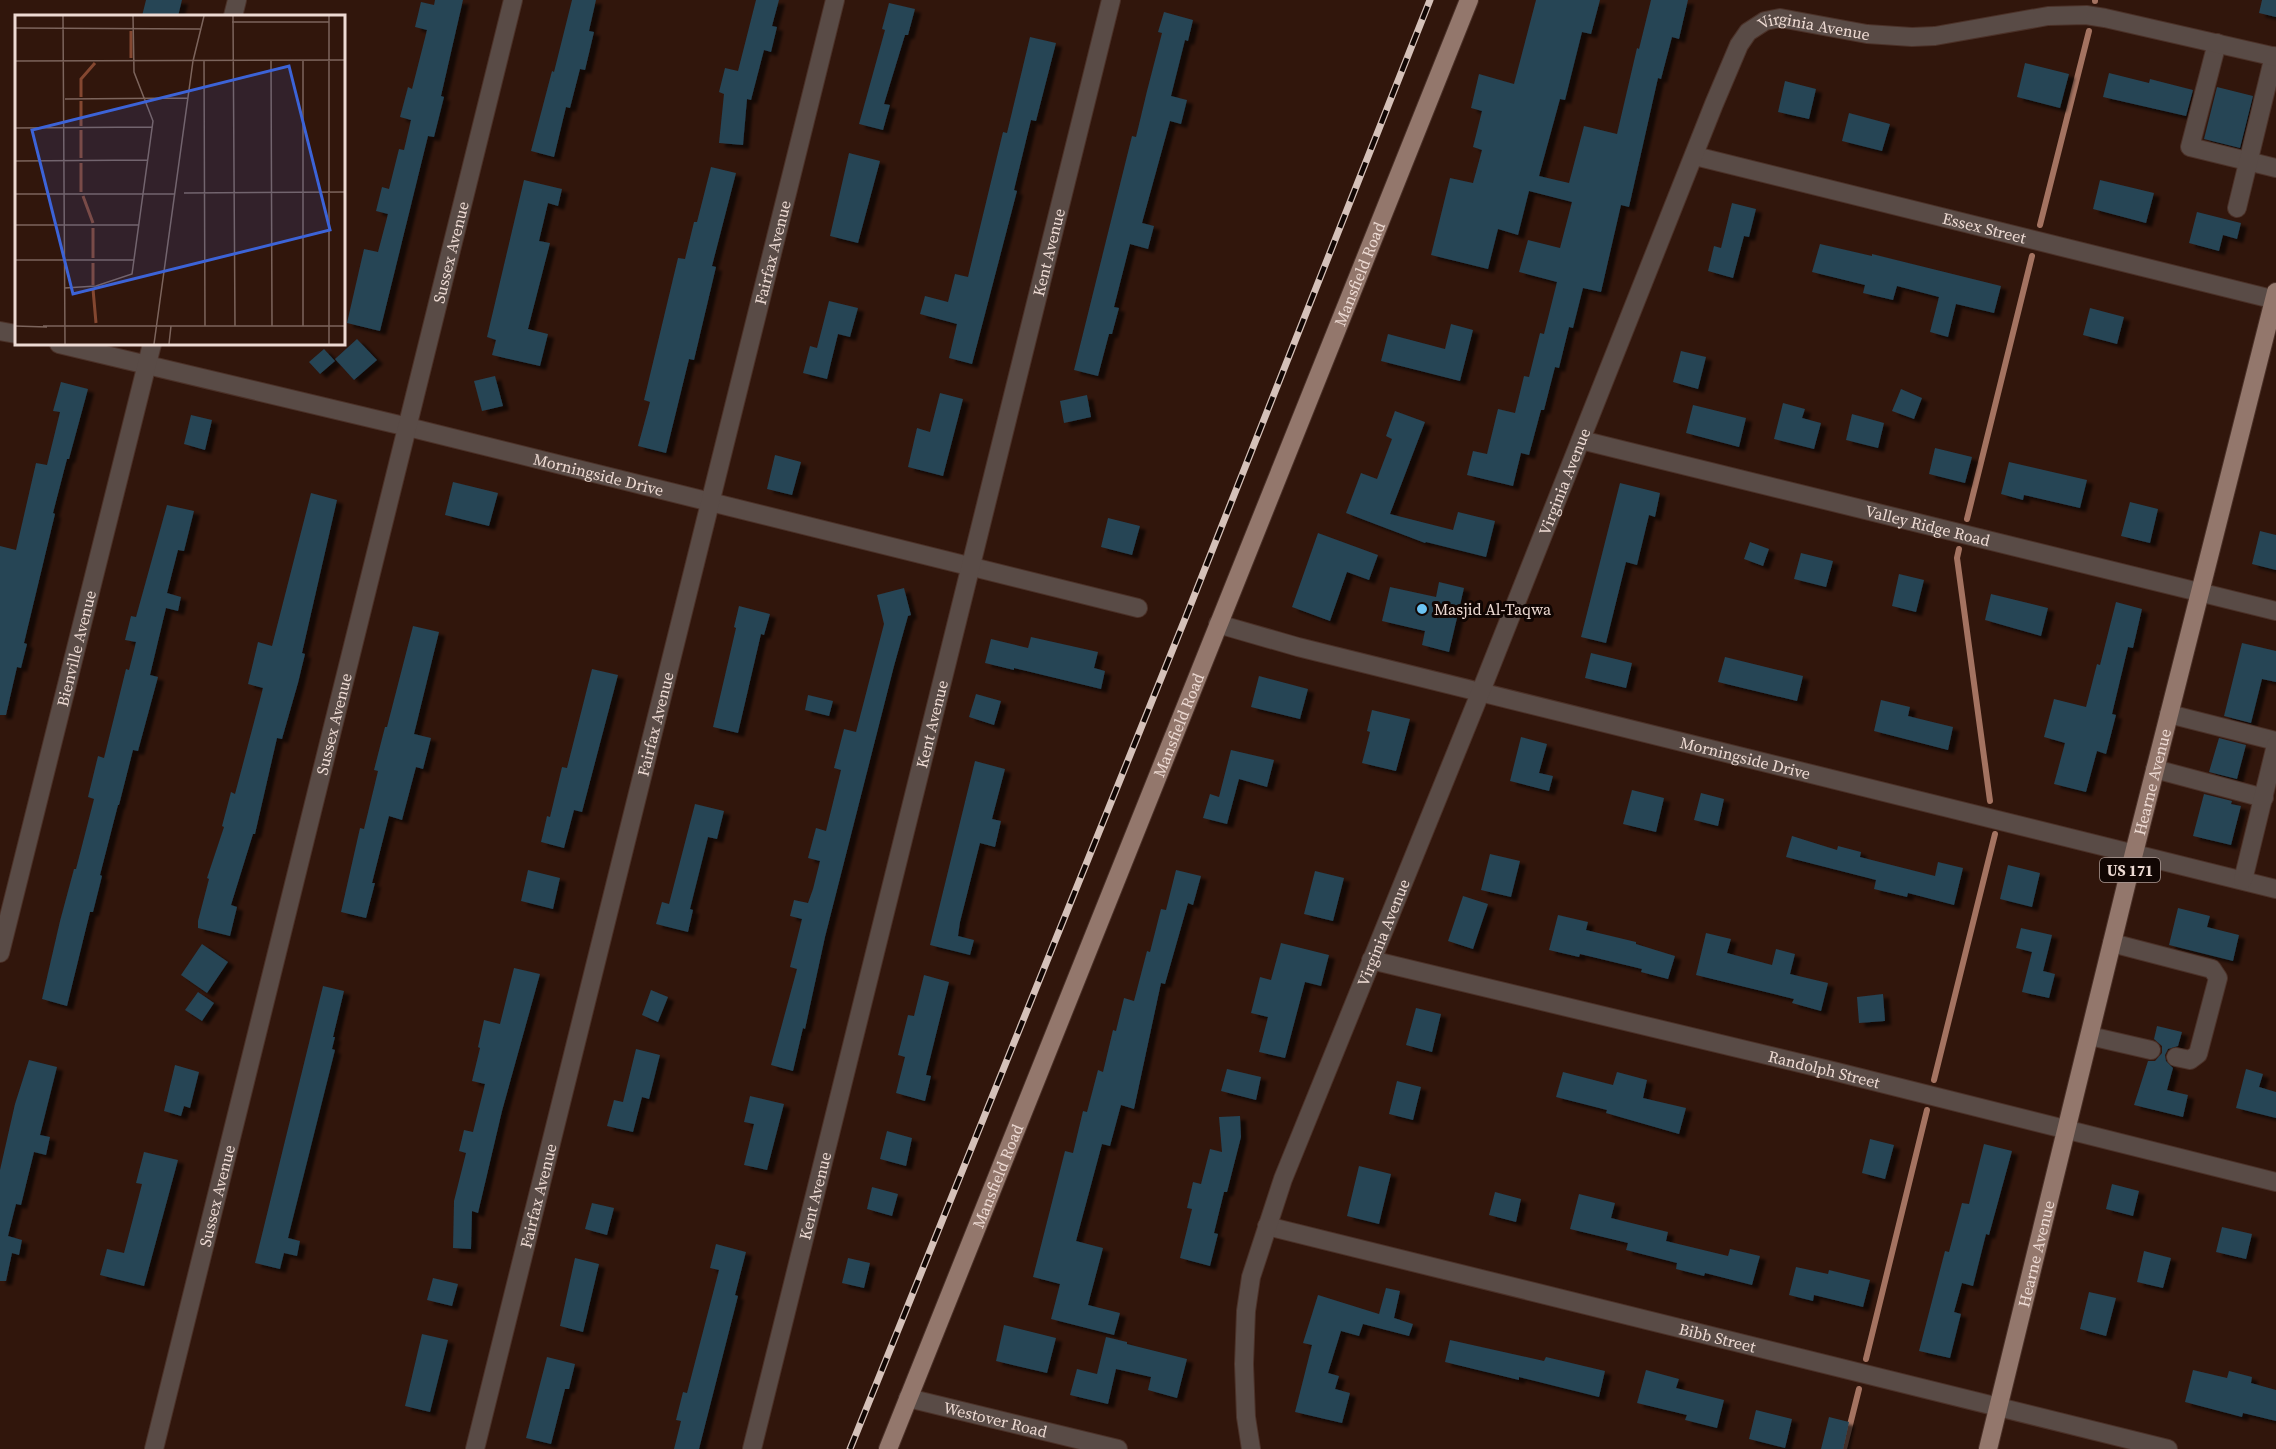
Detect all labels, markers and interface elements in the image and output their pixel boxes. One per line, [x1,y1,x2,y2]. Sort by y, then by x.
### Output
street label: Virginia Avenue [1753,7,1872,45]
inset map [15,15,345,345]
street label: Fairfax Avenue [749,198,796,307]
street label: Sussex Avenue [427,199,474,305]
street label: Kent Avenue [1027,206,1070,298]
street label: Essex Street [1940,207,2029,249]
street label: Mansfield Road [1328,219,1390,329]
street label: Virginia Avenue [1533,425,1595,538]
street label: Morningside Drive [531,447,666,501]
street label: Valley Ridge Road [1863,499,1992,551]
street label: Bienville Avenue [51,588,101,709]
place label: Masjid Al-Taqwa [1434,598,1552,620]
marker: Masjid Al-Taqwa [1415,602,1429,616]
street label: Fairfax Avenue [632,670,679,779]
street label: Mansfield Road [1148,670,1209,780]
street label: Sussex Avenue [310,671,357,777]
street label: Kent Avenue [910,678,953,770]
street label: Hearne Avenue [2128,726,2176,838]
street label: Morningside Drive [1678,731,1813,784]
road number: US 171 [2100,858,2160,882]
street label: Virginia Avenue [1351,876,1415,989]
street label: Randolph Street [1766,1045,1883,1094]
street label: Mansfield Road [967,1121,1028,1231]
street label: Fairfax Avenue [514,1141,561,1250]
street label: Sussex Avenue [194,1142,240,1249]
street label: Kent Avenue [793,1149,836,1242]
street label: Hearne Avenue [2012,1198,2060,1309]
street label: Bibb Street [1677,1317,1759,1358]
street label: Westover Road [941,1396,1050,1442]

